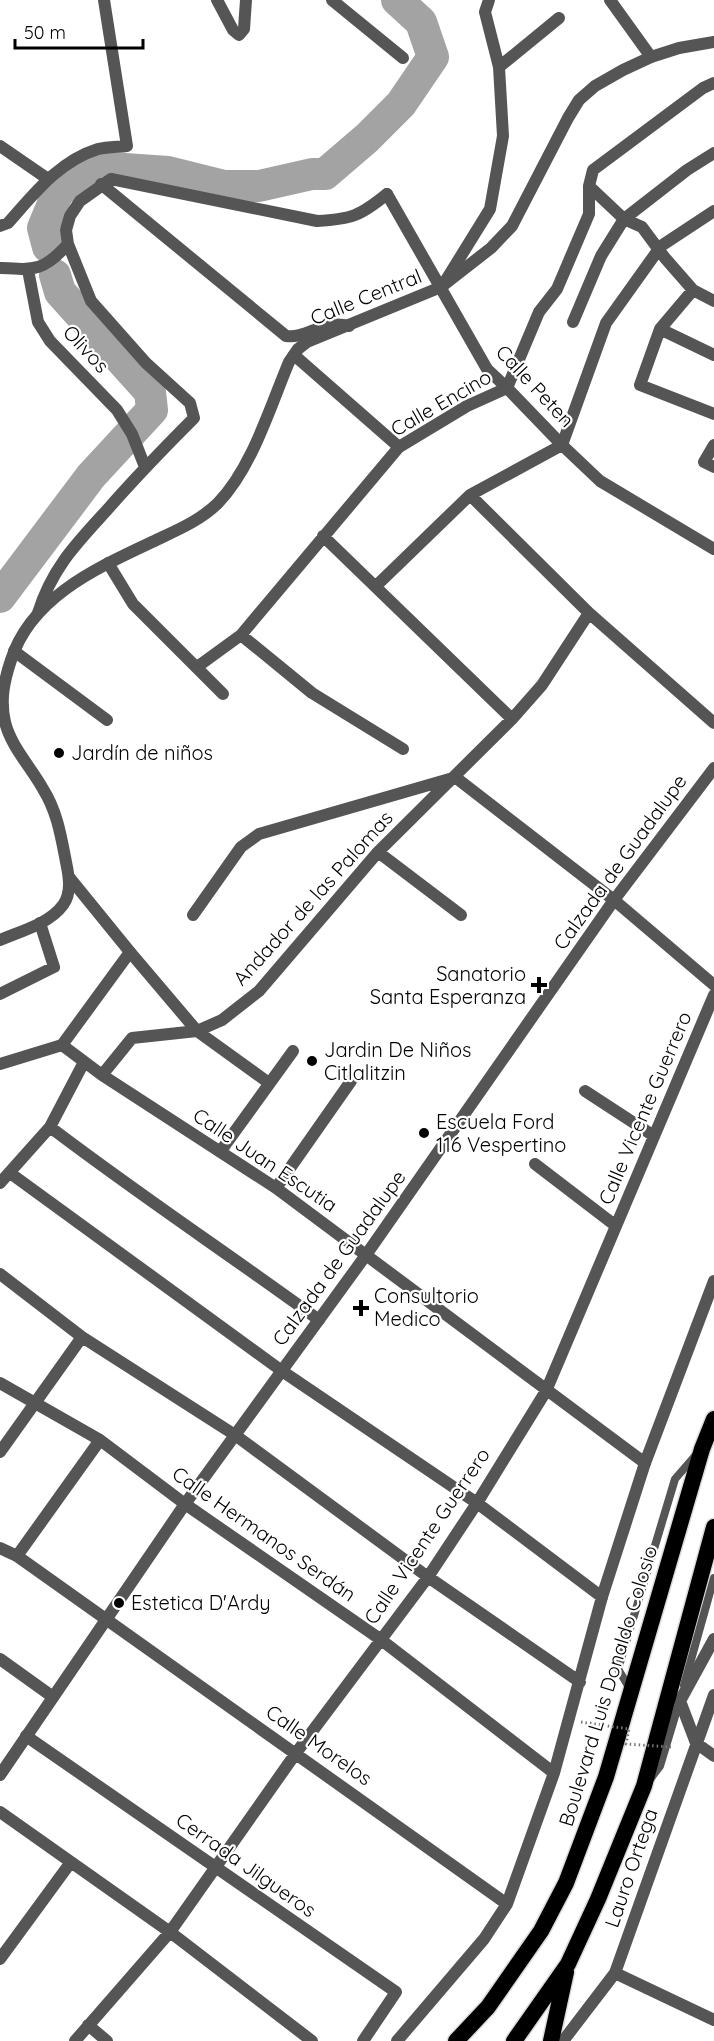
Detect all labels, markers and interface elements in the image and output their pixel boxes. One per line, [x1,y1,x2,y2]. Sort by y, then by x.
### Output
scale bar [15,12,142,50]
text: 50 m [24,21,66,44]
street label: Calle Central [307,263,425,330]
street label: Olivos [58,320,115,378]
street label: Calle Peten [491,339,580,432]
street label: Calle Encino [386,364,496,441]
place label: Jardín de niños [71,740,213,765]
marker: Jardín de niños [52,746,66,760]
street label: Calzada de Guadalupe [547,769,692,954]
street label: Andador de las Palomas [227,805,398,990]
place label: Sanatorio Santa Esperanza [370,961,526,1009]
marker: Sanatorio Santa Esperanza [530,976,548,994]
street label: Calle Vicente Guerrero [593,1007,697,1208]
place label: Jardin De Niños Citlalitzin [324,1037,471,1085]
marker: Jardin De Niños Citlalitzin [305,1054,319,1068]
street label: Calle Juan Escutia [188,1102,342,1217]
place label: Escuela Ford 116 Vespertino [436,1109,566,1157]
marker: Escuela Ford 116 Vespertino [417,1126,431,1140]
street label: Calzada de Guadalupe [266,1165,411,1350]
place label: Consultorio Medico [374,1283,479,1331]
marker: Consultorio Medico [352,1299,370,1317]
street label: Calle Vicente Guerrero [358,1443,495,1629]
street label: Calle Hermanos Serdán [168,1461,361,1607]
street label: Boulevard Luis Donaldo Colosio [553,1542,662,1829]
place label: Estetica D'Ardy [131,1590,271,1615]
marker: Estetica D'Ardy [112,1596,126,1610]
street label: Calle Morelos [261,1699,377,1790]
street label: Lauro Ortega [599,1805,663,1931]
street label: Cerrada Jilgueros [171,1807,321,1922]

